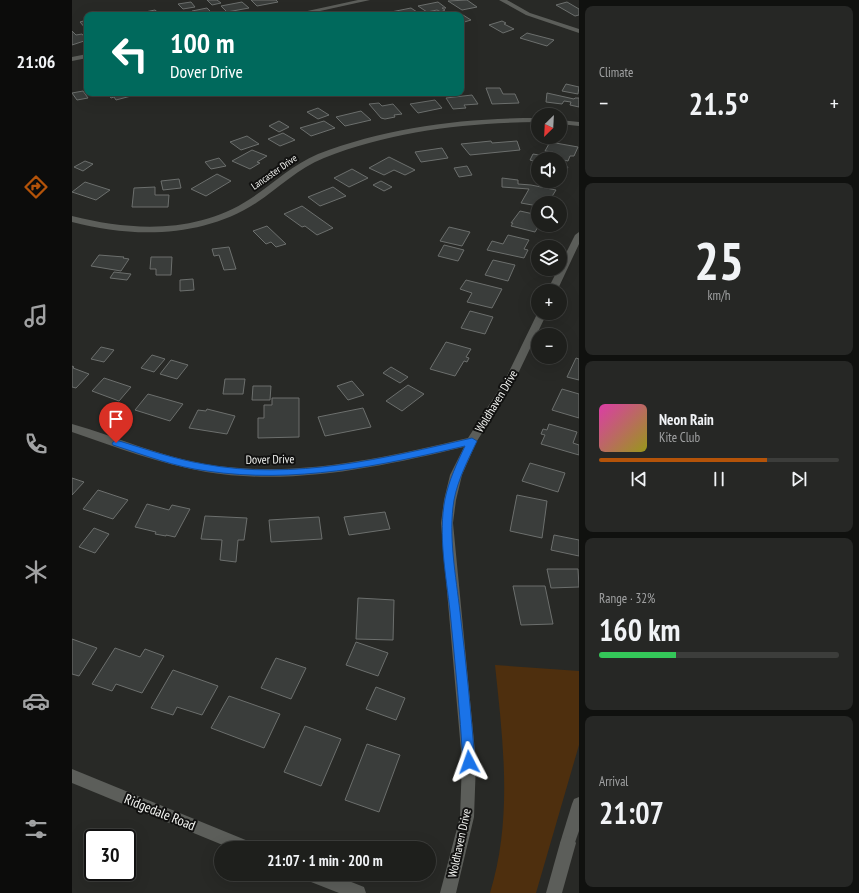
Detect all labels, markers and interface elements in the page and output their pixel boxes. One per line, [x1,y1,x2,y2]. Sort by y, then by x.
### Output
text: 100 m [170,24,234,61]
icon: left [104,28,156,80]
text: 21:06 [17,50,55,73]
text: Dover Drive [170,60,243,83]
text: Climate [599,64,633,81]
text: 21.5° [689,84,749,123]
text: − [599,89,608,117]
text: + [830,89,839,117]
north arrow [531,108,567,144]
map controls [531,108,567,364]
street label: Lancaster Drive [248,151,300,193]
button: sound [531,152,567,188]
icon: directions [22,173,50,201]
button: search [531,196,567,232]
text: 25 [694,227,744,294]
button: layers [531,240,567,276]
button: + [531,284,567,320]
text: km/h [707,287,731,304]
icon: music [22,302,50,330]
button: − [531,328,567,364]
street label: Woldhaven Drive [472,367,521,435]
pin [99,402,133,443]
icon: arrive [105,408,127,430]
text: Neon Rain [659,410,714,429]
text: Kite Club [659,429,700,446]
icon: phone [22,430,50,458]
street label: Dover Drive [246,451,294,467]
icon: previous [628,468,650,490]
icon: pause [708,468,730,490]
icon: next [788,468,810,490]
icon: climate [22,558,50,586]
text: Range · 32% [599,590,655,607]
text: 160 km [599,610,680,649]
icon: car [22,687,50,715]
position arrow [448,741,490,783]
text: Arrival [599,773,628,790]
street label: Ridgedale Road [122,790,198,834]
text: 21:07 [599,793,664,832]
street label: Woldhaven Drive [444,807,474,879]
icon: filters [22,815,50,843]
speed limit sign: 30 [84,829,136,881]
text: 21:07 · 1 min · 200 m [267,851,383,870]

